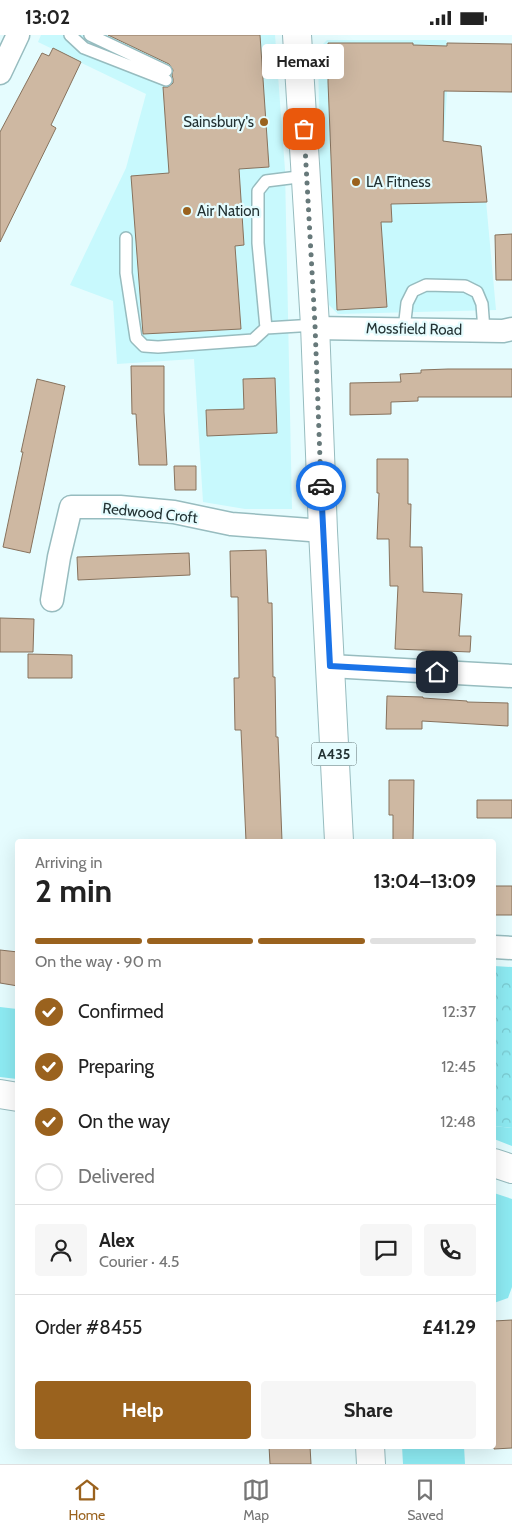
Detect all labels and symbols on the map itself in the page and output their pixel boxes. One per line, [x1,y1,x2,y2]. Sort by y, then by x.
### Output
callout: Hemaxi [263,44,345,79]
pin [283,108,325,150]
place label: Sainsbury's [183,113,254,131]
marker: Sainsbury's [258,116,270,128]
place label: LA Fitness [366,173,431,191]
marker: LA Fitness [350,176,362,188]
place label: Air Nation [197,202,260,220]
marker: Air Nation [181,205,193,217]
street label: Mossfield Road [366,319,462,339]
courier [296,461,346,511]
street label: Redwood Croft [102,499,198,527]
pin [416,651,458,693]
road number: A435 [312,743,356,766]

